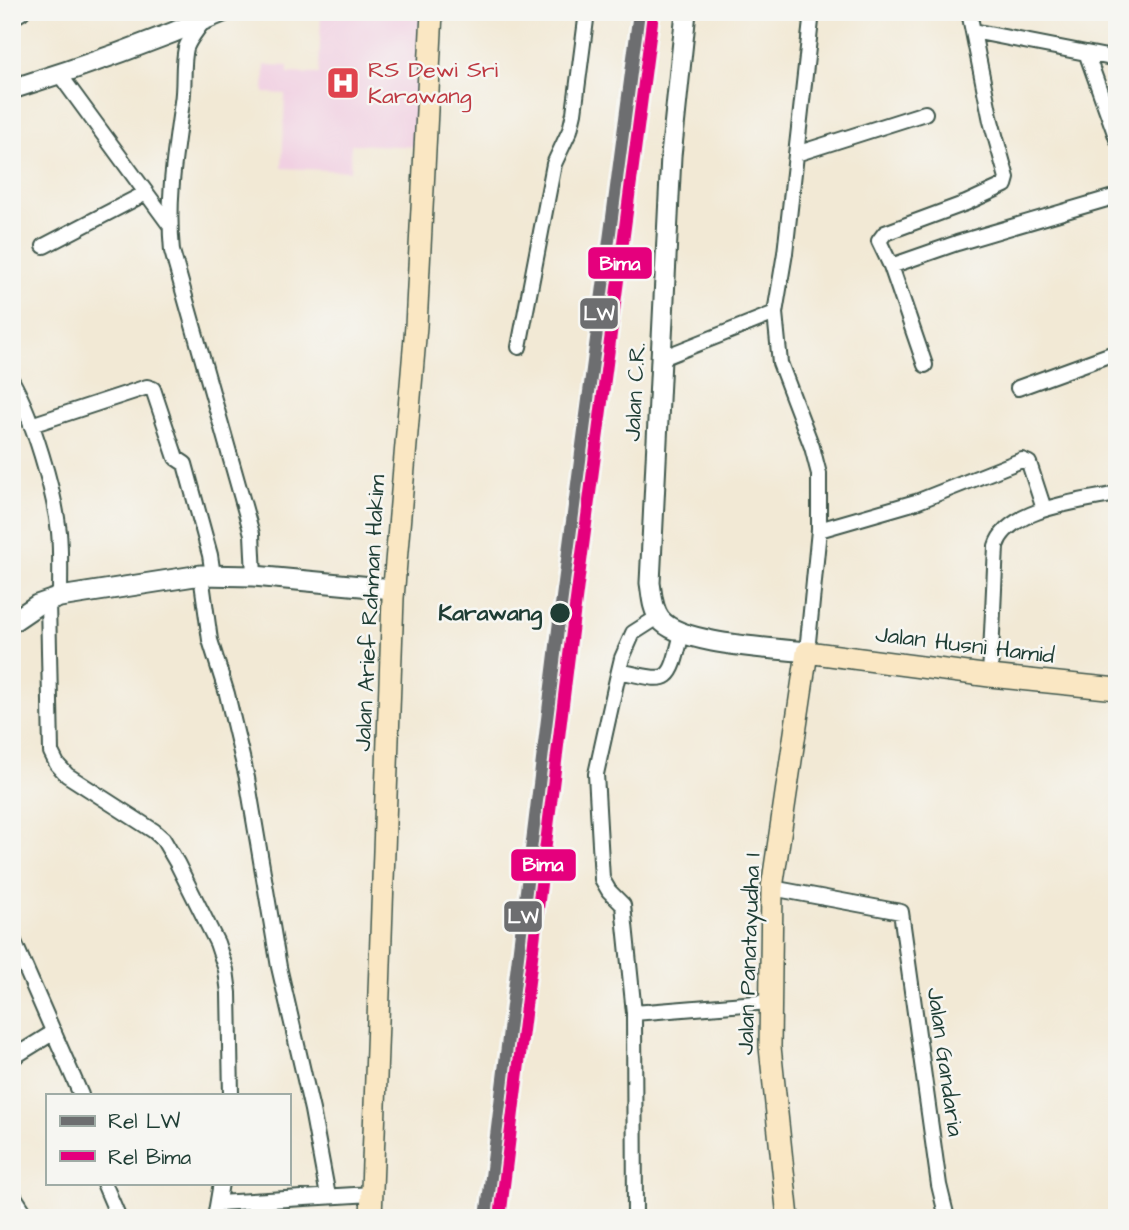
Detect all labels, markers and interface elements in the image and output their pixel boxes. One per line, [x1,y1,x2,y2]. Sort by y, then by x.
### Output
place label: RS Dewi Sri Karawang [368,54,499,113]
hospital icon: RS Dewi Sri Karawang [324,64,362,102]
line badge: Bima [587,246,653,280]
text: Bima [600,251,641,278]
line badge: LW [579,297,619,330]
text: LW [583,301,615,328]
street label: Jalan C.R. [616,342,654,442]
street label: Jalan Arief Rahman Hakim [347,474,393,752]
place label: Karawang [438,597,542,630]
marker: Karawang [548,601,572,625]
street label: Jalan Husni Hamid [874,618,1057,672]
line badge: Bima [510,848,577,882]
text: Bima [523,852,564,879]
street label: Jalan Panatayudha I [729,852,770,1056]
line badge: LW [503,900,543,933]
text: LW [507,904,539,931]
street label: Jalan Gandaria [919,985,971,1139]
legend [46,1094,290,1184]
text: Rel LW [108,1107,181,1136]
text: Rel Bima [108,1143,191,1172]

